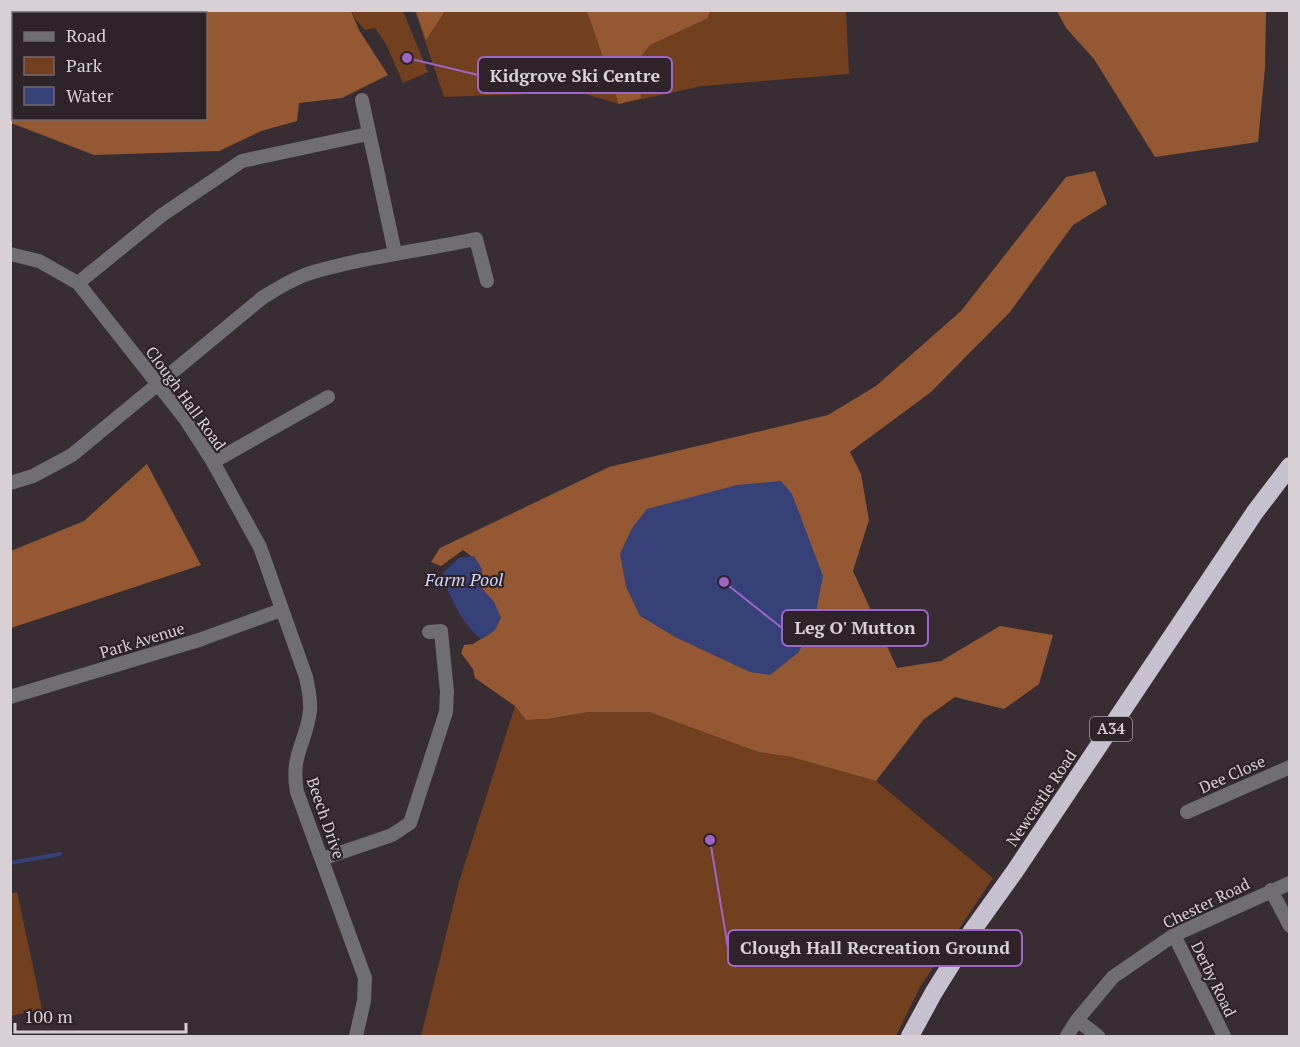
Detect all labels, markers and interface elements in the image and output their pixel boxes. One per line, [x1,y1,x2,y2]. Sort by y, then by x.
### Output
legend [12,12,207,120]
text: Road [66,23,106,47]
text: Park [66,53,103,77]
callout: Kidgrove Ski Centre [478,57,672,93]
text: Kidgrove Ski Centre [490,63,661,87]
text: Water [66,83,113,107]
street label: Clough Hall Road [141,341,231,455]
water label: Farm Pool [424,567,503,591]
callout: Leg O' Mutton [782,610,928,646]
text: Leg O' Mutton [794,615,916,639]
street label: Park Avenue [97,617,187,663]
road number: A34 [1090,717,1132,741]
street label: Newcastle Road [1001,745,1082,851]
street label: Dee Close [1195,750,1269,798]
street label: Beech Drive [302,774,350,862]
street label: Chester Road [1159,872,1253,934]
callout: Clough Hall Recreation Ground [728,930,1022,966]
text: Clough Hall Recreation Ground [740,935,1010,959]
street label: Derby Road [1186,937,1242,1021]
scale bar [15,996,186,1034]
text: 100 m [24,1004,73,1028]

